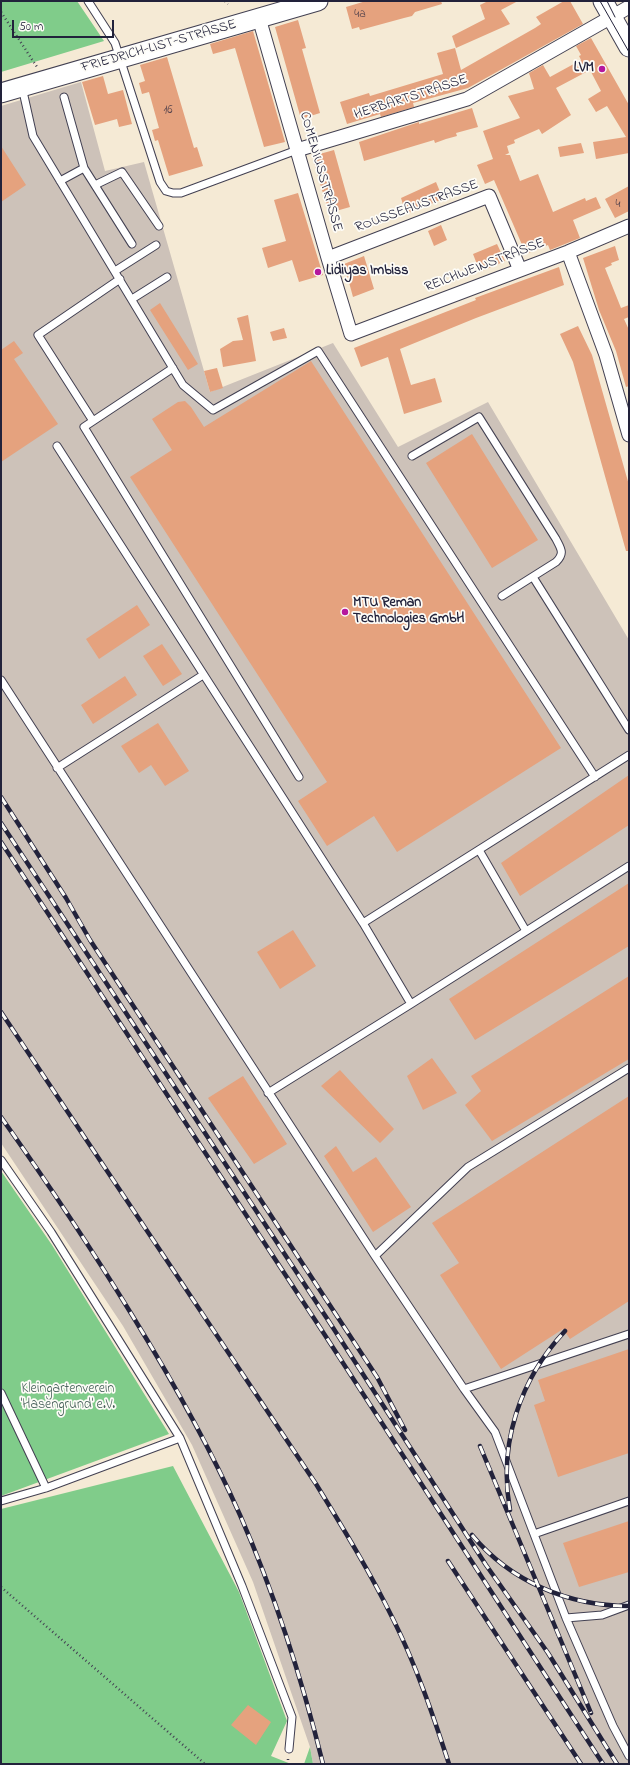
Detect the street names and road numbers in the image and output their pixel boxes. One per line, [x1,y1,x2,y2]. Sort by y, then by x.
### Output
street label: FRIEDRICH-LIST-STRASSE [79,17,239,77]
street label: HERBARTSTRASSE [352,72,470,124]
street label: COMENIUSSTRASSE [295,110,345,234]
street label: ROUSSEAUSTRASSE [353,177,481,237]
street label: REICHWEINSTRASSE [423,235,547,297]

